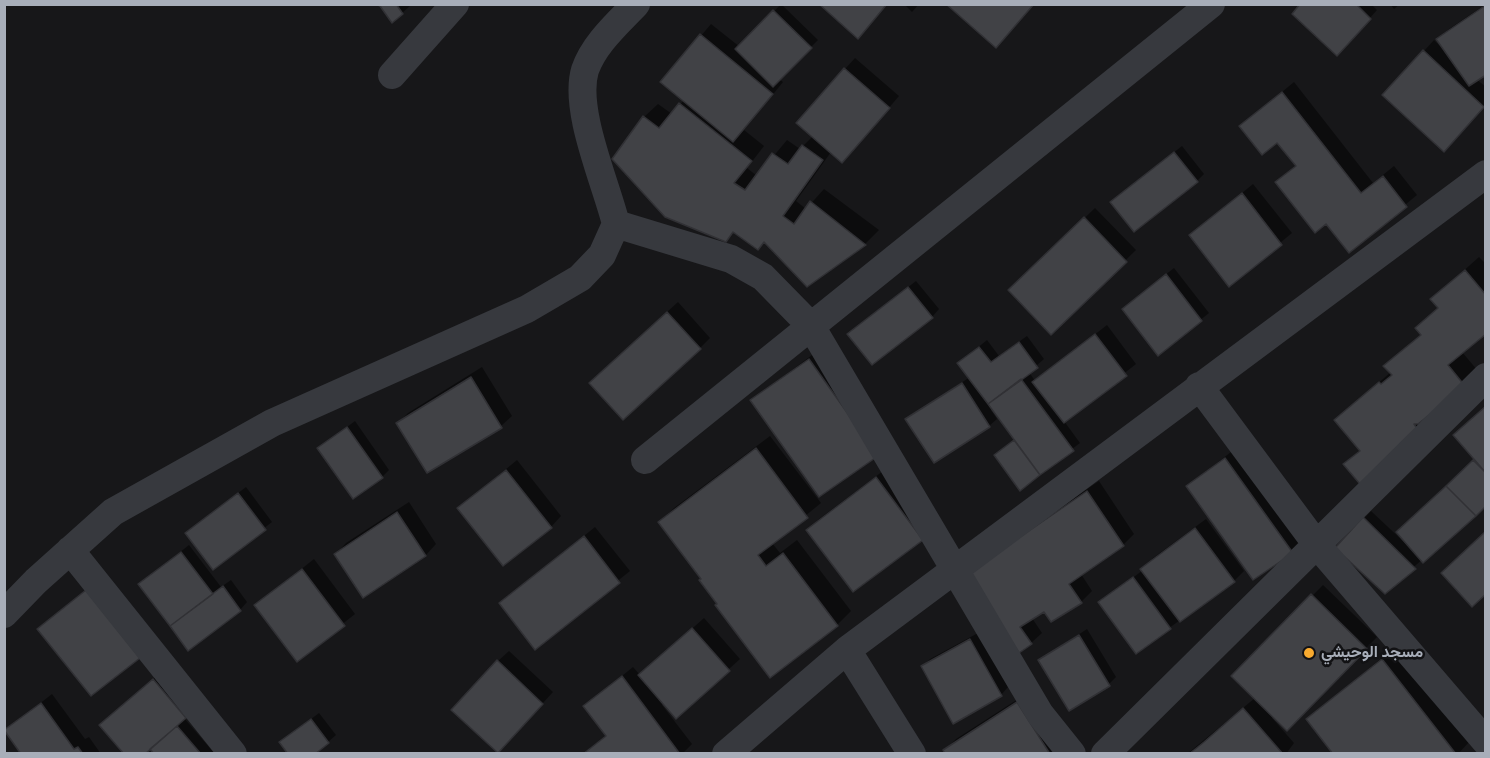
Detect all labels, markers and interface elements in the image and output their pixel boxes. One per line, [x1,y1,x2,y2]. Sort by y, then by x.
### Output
place label: مسجد الوحيشي [1321,643,1423,663]
marker: مسجد الوحيشي [1302,646,1316,660]

